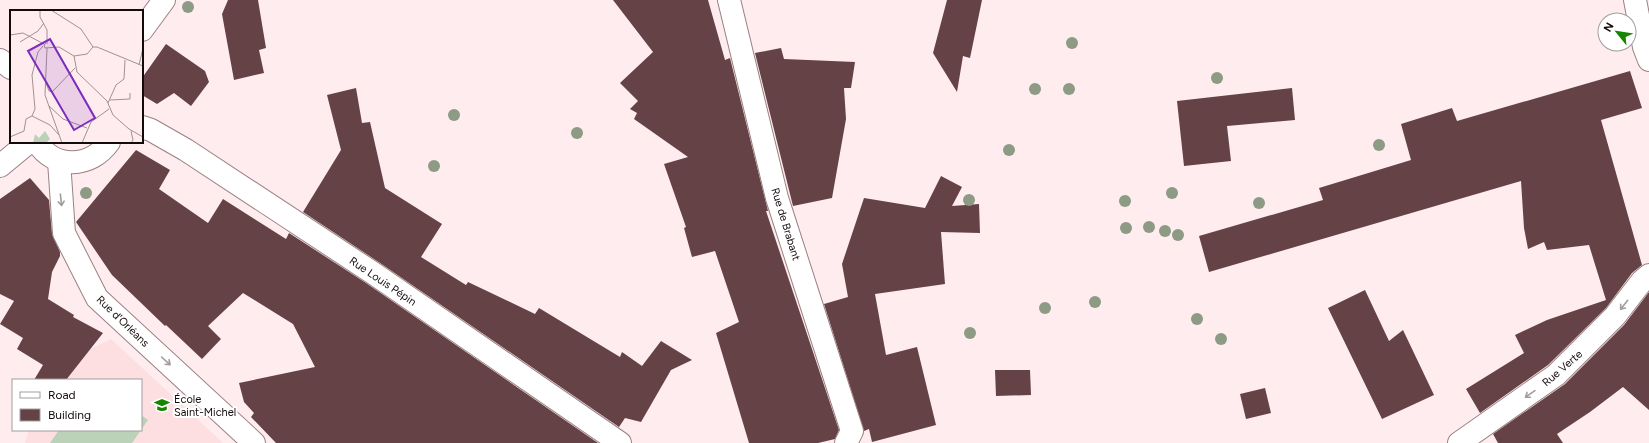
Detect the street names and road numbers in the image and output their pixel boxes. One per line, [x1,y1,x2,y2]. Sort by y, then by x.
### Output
street label: Rue de Brabant [768,186,803,262]
street label: Rue Louis Pépin [347,254,419,309]
street label: Rue d'Orléans [94,293,152,350]
street label: Rue Verte [1540,347,1585,389]

